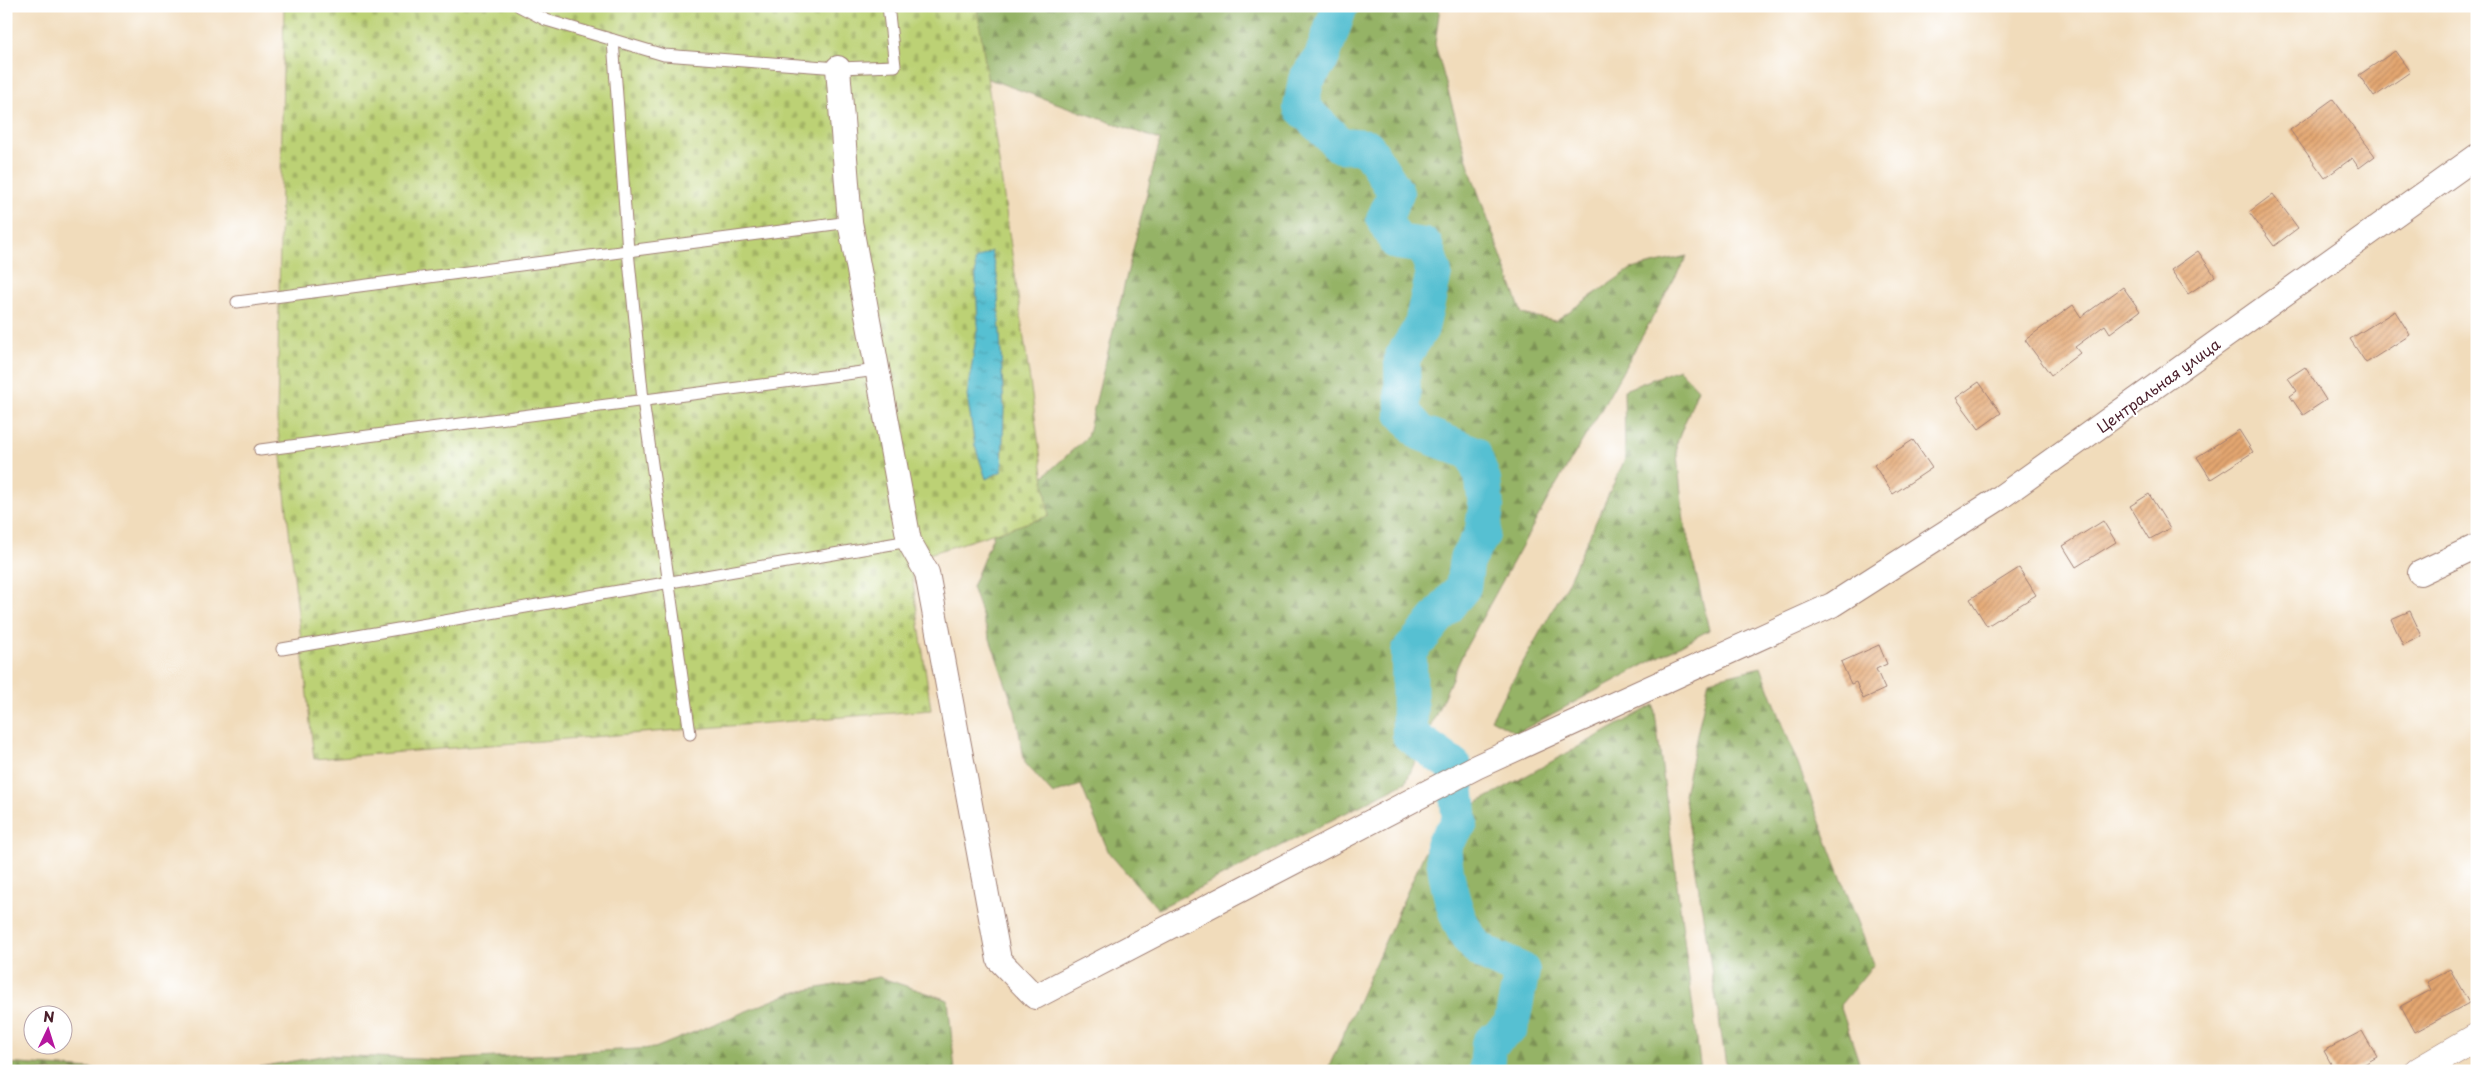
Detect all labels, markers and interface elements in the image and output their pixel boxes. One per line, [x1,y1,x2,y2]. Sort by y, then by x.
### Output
street label: Центральная улица [2091,332,2225,438]
north arrow [22,1004,72,1054]
text: N [43,1006,55,1027]

